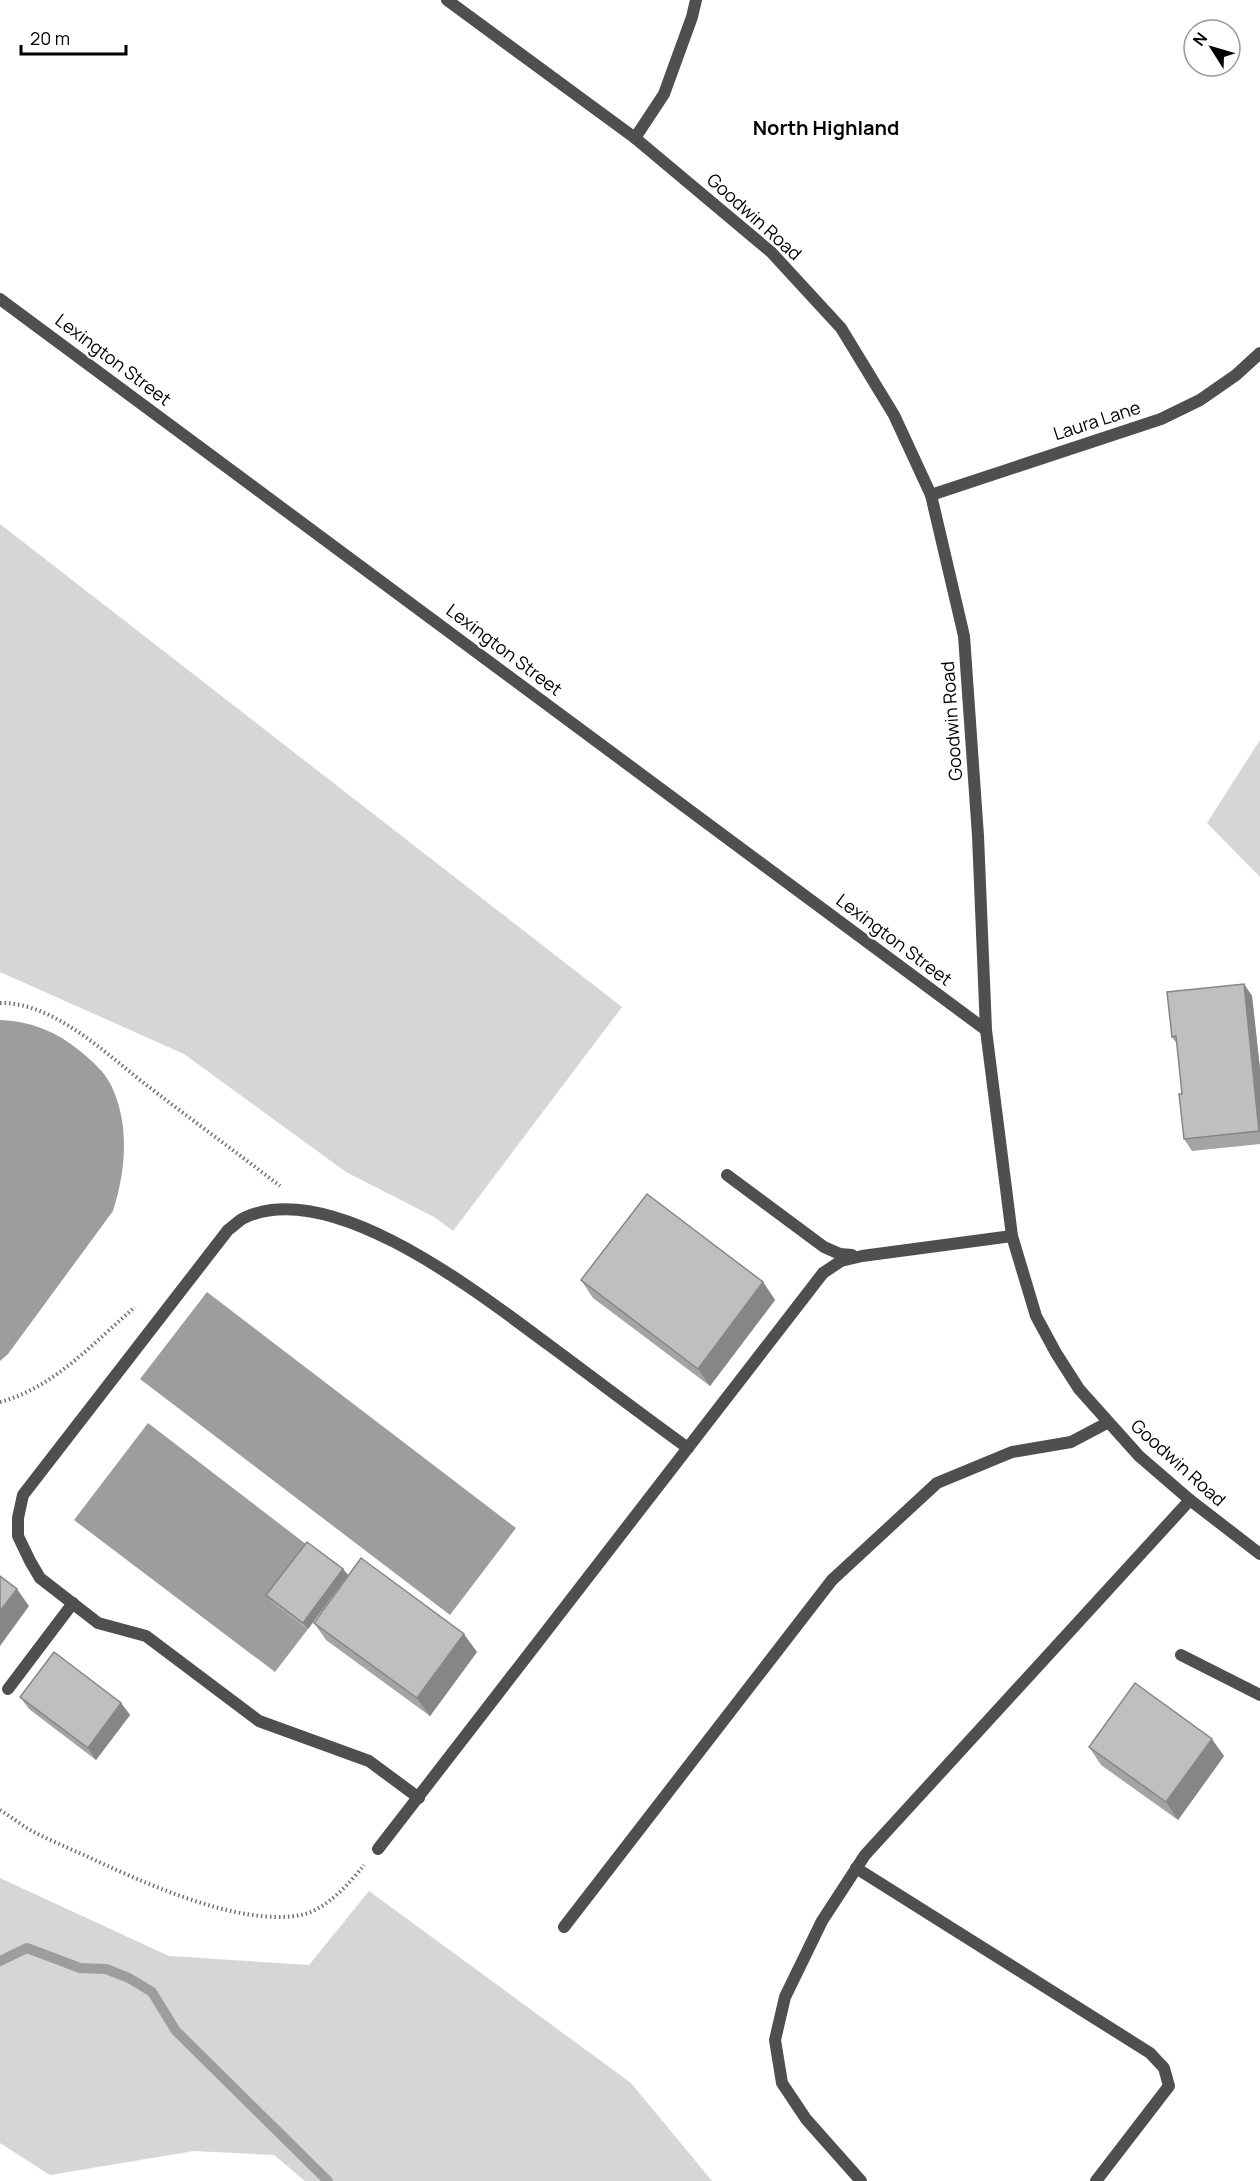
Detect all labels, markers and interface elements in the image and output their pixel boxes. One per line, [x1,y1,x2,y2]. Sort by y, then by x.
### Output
scale bar [21,18,126,56]
north arrow [1182,18,1242,78]
text: 20 m [30,26,70,50]
text: N [1188,28,1212,50]
district label: North Highland [753,114,899,141]
street label: Goodwin Road [702,167,807,265]
street label: Lexington Street [51,308,176,411]
street label: Laura Lane [1050,395,1143,445]
street label: Lexington Street [442,598,567,701]
street label: Goodwin Road [935,661,967,782]
street label: Lexington Street [832,888,957,991]
street label: Goodwin Road [1126,1413,1231,1511]

